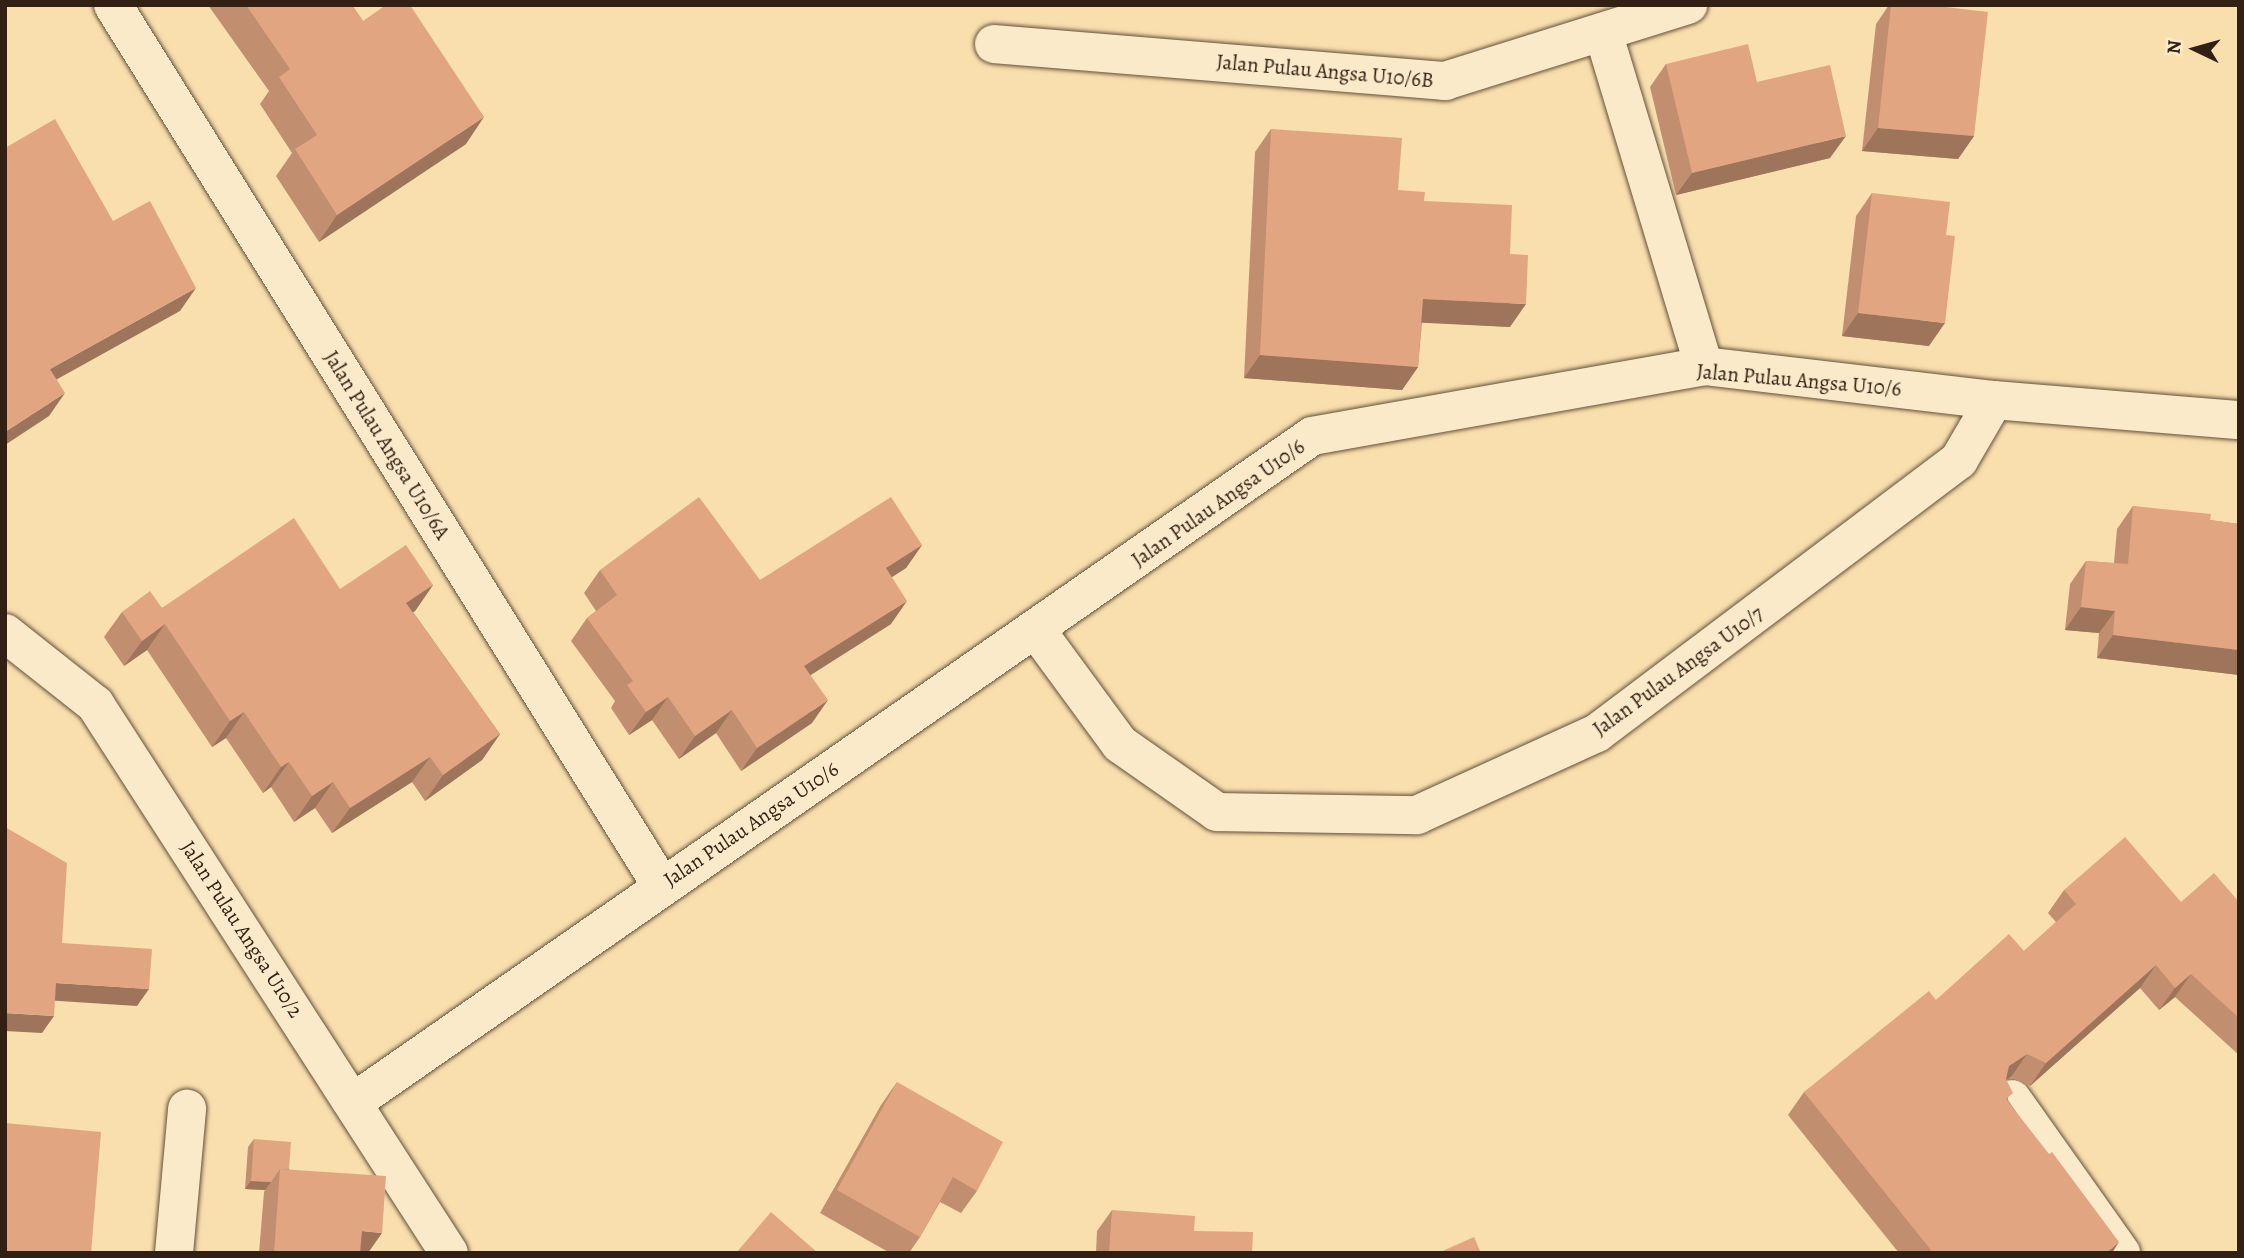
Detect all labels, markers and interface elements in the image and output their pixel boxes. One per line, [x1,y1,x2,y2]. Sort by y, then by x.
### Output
north arrow [2160,14,2230,84]
text: N [2161,39,2188,55]
street label: Jalan Pulau Angsa U10/6B [1215,49,1435,93]
street label: Jalan Pulau Angsa U10/6A [319,346,455,544]
street label: Jalan Pulau Angsa U10/6 [1696,358,1902,402]
street label: Jalan Pulau Angsa U10/6 [1127,434,1309,572]
street label: Jalan Pulau Angsa U10/7 [1588,601,1768,741]
street label: Jalan Pulau Angsa U10/6 [659,756,843,892]
street label: Jalan Pulau Angsa U10/2 [175,836,309,1022]

